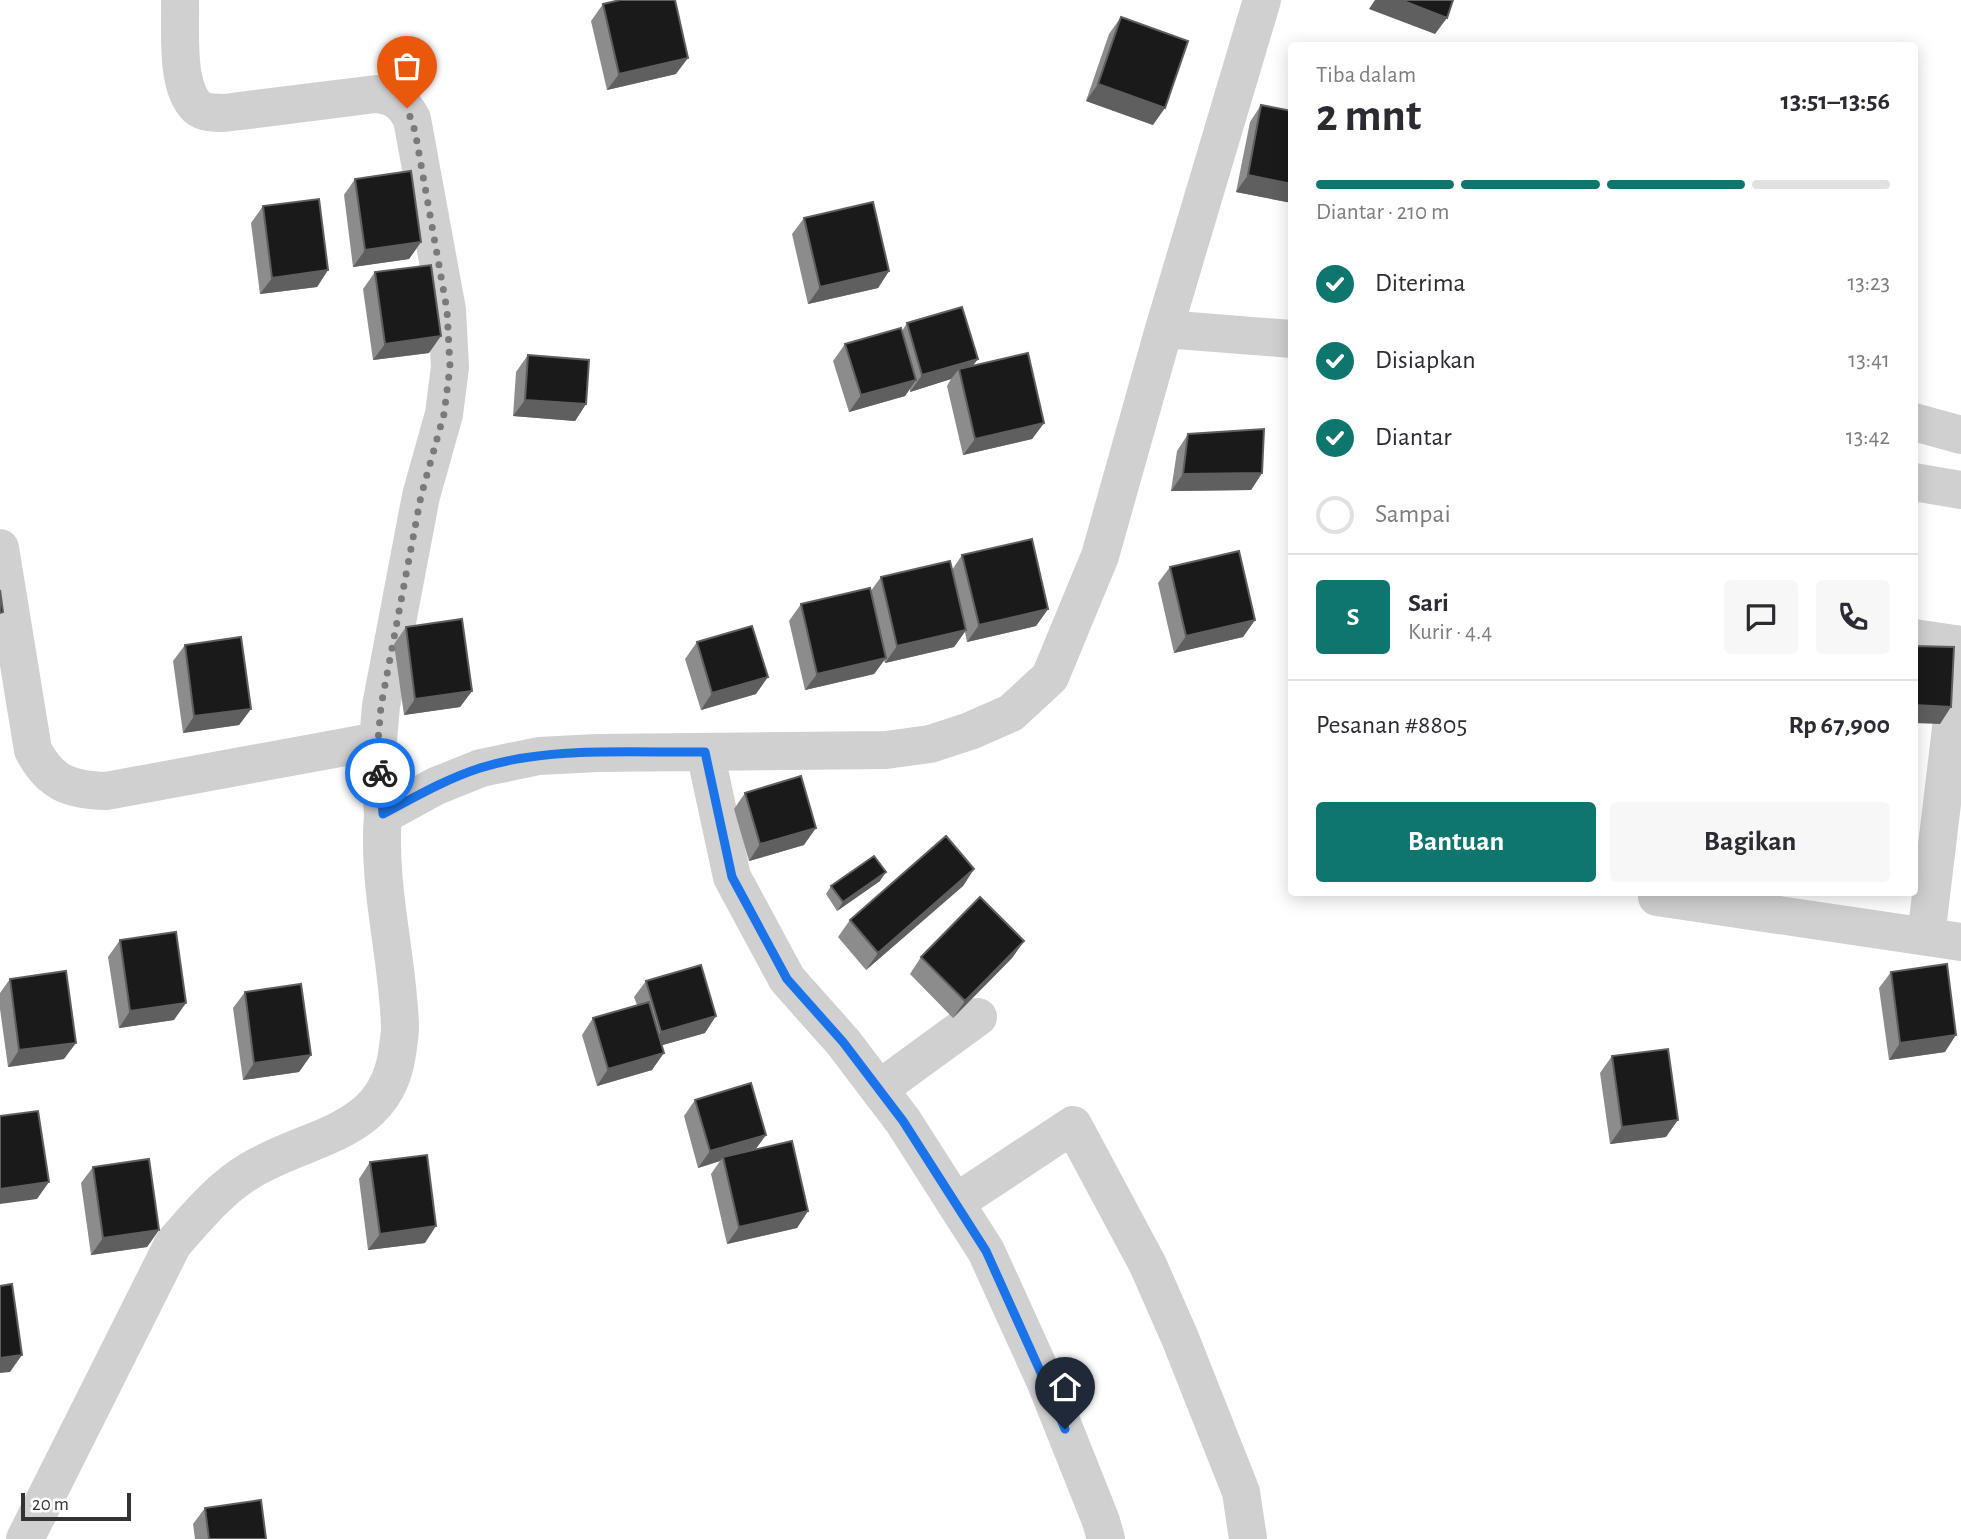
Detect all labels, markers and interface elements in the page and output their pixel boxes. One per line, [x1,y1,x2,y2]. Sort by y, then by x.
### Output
pin [377,36,437,108]
icon: bag [388,47,426,85]
text: Tiba dalam [1316,64,1416,87]
text: 13:51–13:56 [1781,88,1890,114]
text: 2 mnt [1316,93,1421,139]
text: Diantar · 210 m [1316,201,1449,224]
icon: check [1316,265,1354,303]
text: Diterima [1375,270,1466,296]
text: 13:23 [1847,272,1890,295]
icon: check [1316,342,1354,380]
text: Disiapkan [1375,347,1476,373]
text: 13:41 [1848,349,1890,372]
icon: check [1316,419,1354,457]
text: Diantar [1375,424,1452,450]
text: 13:42 [1846,426,1890,449]
text: Sampai [1375,501,1451,527]
button: chat [1724,580,1798,654]
button: phone [1816,580,1890,654]
text: Sari [1408,590,1449,616]
text: S [1347,604,1359,630]
text: Kurir · 4.4 [1408,621,1492,644]
text: Pesanan #8805 [1316,712,1467,738]
text: Rp 67,900 [1788,712,1890,738]
courier [345,738,415,808]
icon: bike [361,754,399,792]
button: Bantuan [1316,802,1596,882]
button: Bagikan [1610,802,1890,882]
pin [1035,1357,1095,1429]
icon: home [1046,1368,1084,1406]
scale bar [21,1490,131,1522]
text: 20 m [32,1495,69,1514]

